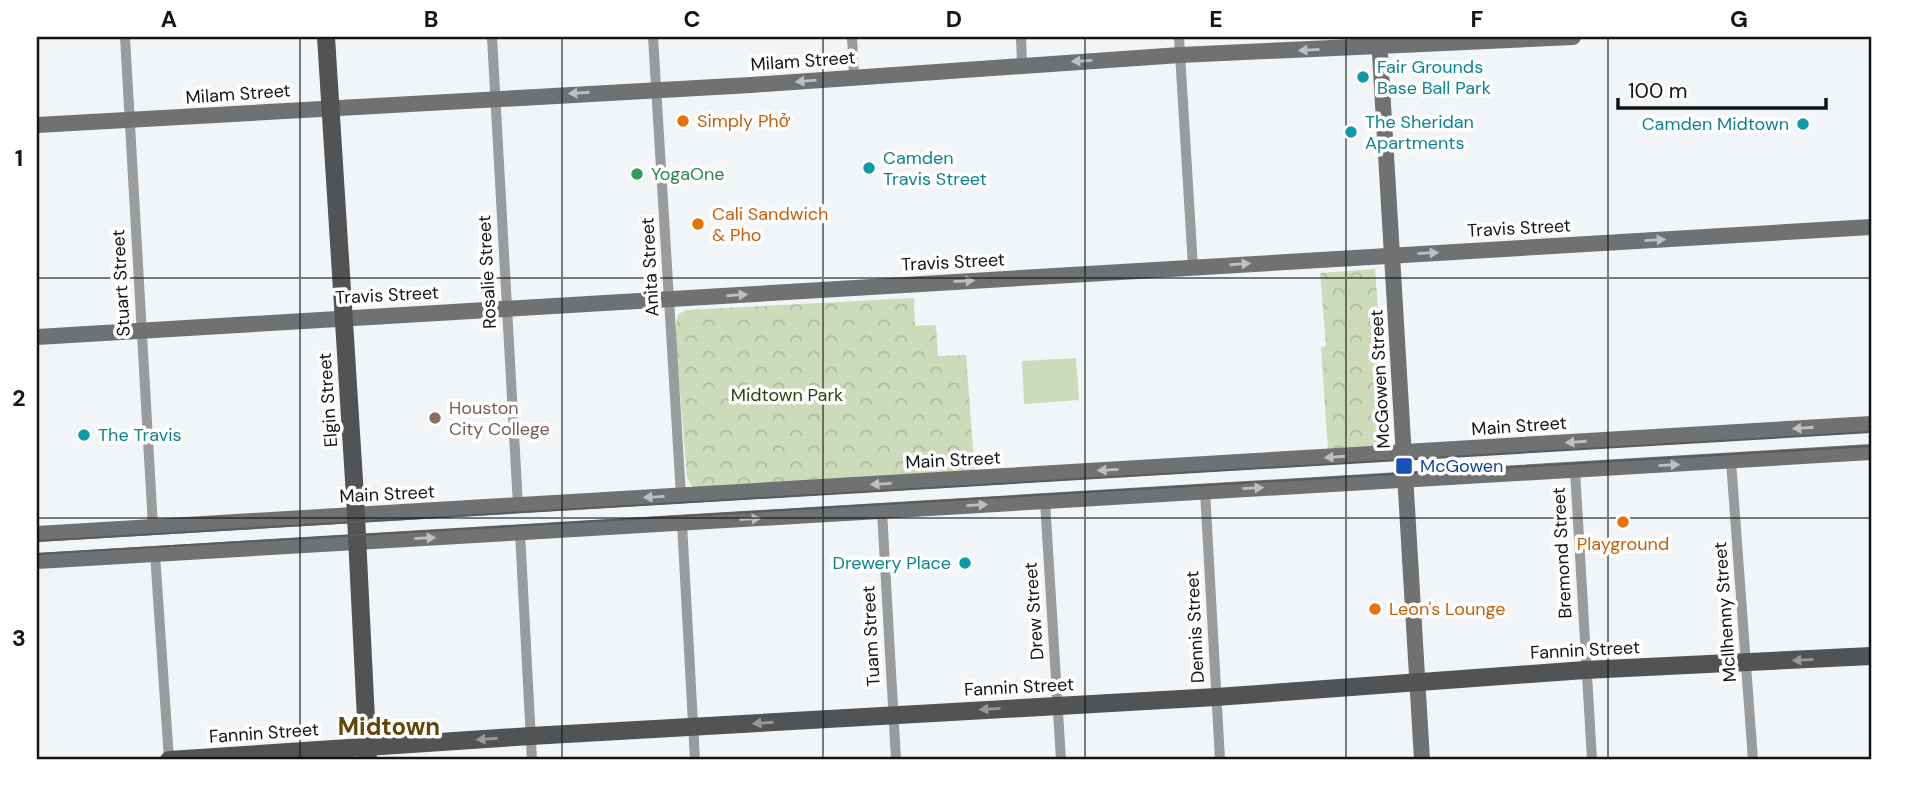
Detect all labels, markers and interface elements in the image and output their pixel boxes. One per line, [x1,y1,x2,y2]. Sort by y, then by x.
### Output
text: A [161,4,177,34]
text: B [424,4,438,34]
text: C [684,4,700,34]
text: D [946,4,962,34]
text: E [1209,4,1223,34]
text: F [1471,4,1484,34]
text: G [1730,4,1748,34]
one-way arrow [1298,44,1320,55]
street label: Milam Street [750,45,856,77]
place label: Fair Grounds Base Ball Park [1377,55,1491,100]
one-way arrow [1071,56,1093,67]
scale bar [1618,66,1826,110]
marker: Fair Grounds Base Ball Park [1355,69,1371,85]
one-way arrow [795,76,817,87]
text: 100 m [1628,77,1688,105]
street label: Milam Street [185,78,291,110]
one-way arrow [568,88,590,99]
place label: Simply Phở [697,109,791,133]
place label: The Sheridan Apartments [1365,110,1474,155]
place label: Camden Midtown [1642,112,1789,136]
marker: Simply Phở [675,113,691,129]
marker: Camden Midtown [1795,116,1811,132]
marker: The Sheridan Apartments [1343,124,1359,140]
text: 1 [15,143,23,173]
place label: Camden Travis Street [883,146,987,191]
marker: Camden Travis Street [861,160,877,176]
place label: YogaOne [651,162,725,186]
marker: YogaOne [629,166,645,182]
place label: Cali Sandwich & Pho [712,202,828,247]
street label: Travis Street [1467,213,1571,243]
street label: Rosalie Street [472,214,502,330]
marker: Cali Sandwich & Pho [690,216,706,232]
street label: Anita Street [635,217,665,317]
street label: Stuart Street [106,229,136,337]
one-way arrow [1644,234,1666,245]
street label: Travis Street [901,247,1005,277]
one-way arrow [1417,247,1439,258]
one-way arrow [1229,258,1251,269]
one-way arrow [953,275,975,286]
street label: Travis Street [335,280,439,310]
one-way arrow [726,289,748,300]
street label: McGowen Street [1364,309,1396,449]
street label: Elgin Street [313,352,343,448]
text: 2 [12,383,26,413]
park label: Midtown Park [731,383,843,407]
place label: Houston City College [449,396,550,441]
marker: Houston City College [427,410,443,426]
street label: Main Street [1471,411,1567,441]
place label: The Travis [98,423,181,447]
one-way arrow [1792,423,1814,434]
marker: The Travis [76,427,92,443]
one-way arrow [1565,437,1587,448]
street label: Main Street [905,446,1001,474]
one-way arrow [1324,451,1346,462]
place label: McGowen [1420,454,1503,478]
marker: McGowen [1394,456,1414,476]
one-way arrow [1658,459,1680,470]
one-way arrow [1097,465,1119,476]
one-way arrow [870,479,892,490]
street label: Main Street [339,480,435,508]
one-way arrow [1243,483,1265,494]
street label: Bremond Street [1547,487,1577,619]
one-way arrow [643,492,665,503]
one-way arrow [967,499,989,510]
one-way arrow [740,513,762,524]
marker: Playground [1615,514,1631,530]
one-way arrow [415,532,437,543]
place label: Playground [1577,532,1669,556]
street label: McIlhenny Street [1708,541,1742,683]
place label: Drewery Place [833,551,951,575]
marker: Drewery Place [957,555,973,571]
street label: Drew Street [1019,561,1049,661]
street label: Dennis Street [1180,570,1210,684]
street label: Tuam Street [856,585,886,687]
place label: Leon's Lounge [1389,597,1505,621]
marker: Leon's Lounge [1367,601,1383,617]
text: 3 [12,623,26,653]
street label: Fannin Street [1529,635,1641,665]
one-way arrow [1792,654,1814,665]
street label: Fannin Street [963,672,1075,702]
one-way arrow [979,704,1001,715]
district label: Midtown [338,711,440,742]
street label: Fannin Street [208,717,320,749]
one-way arrow [752,718,774,729]
one-way arrow [476,733,498,744]

